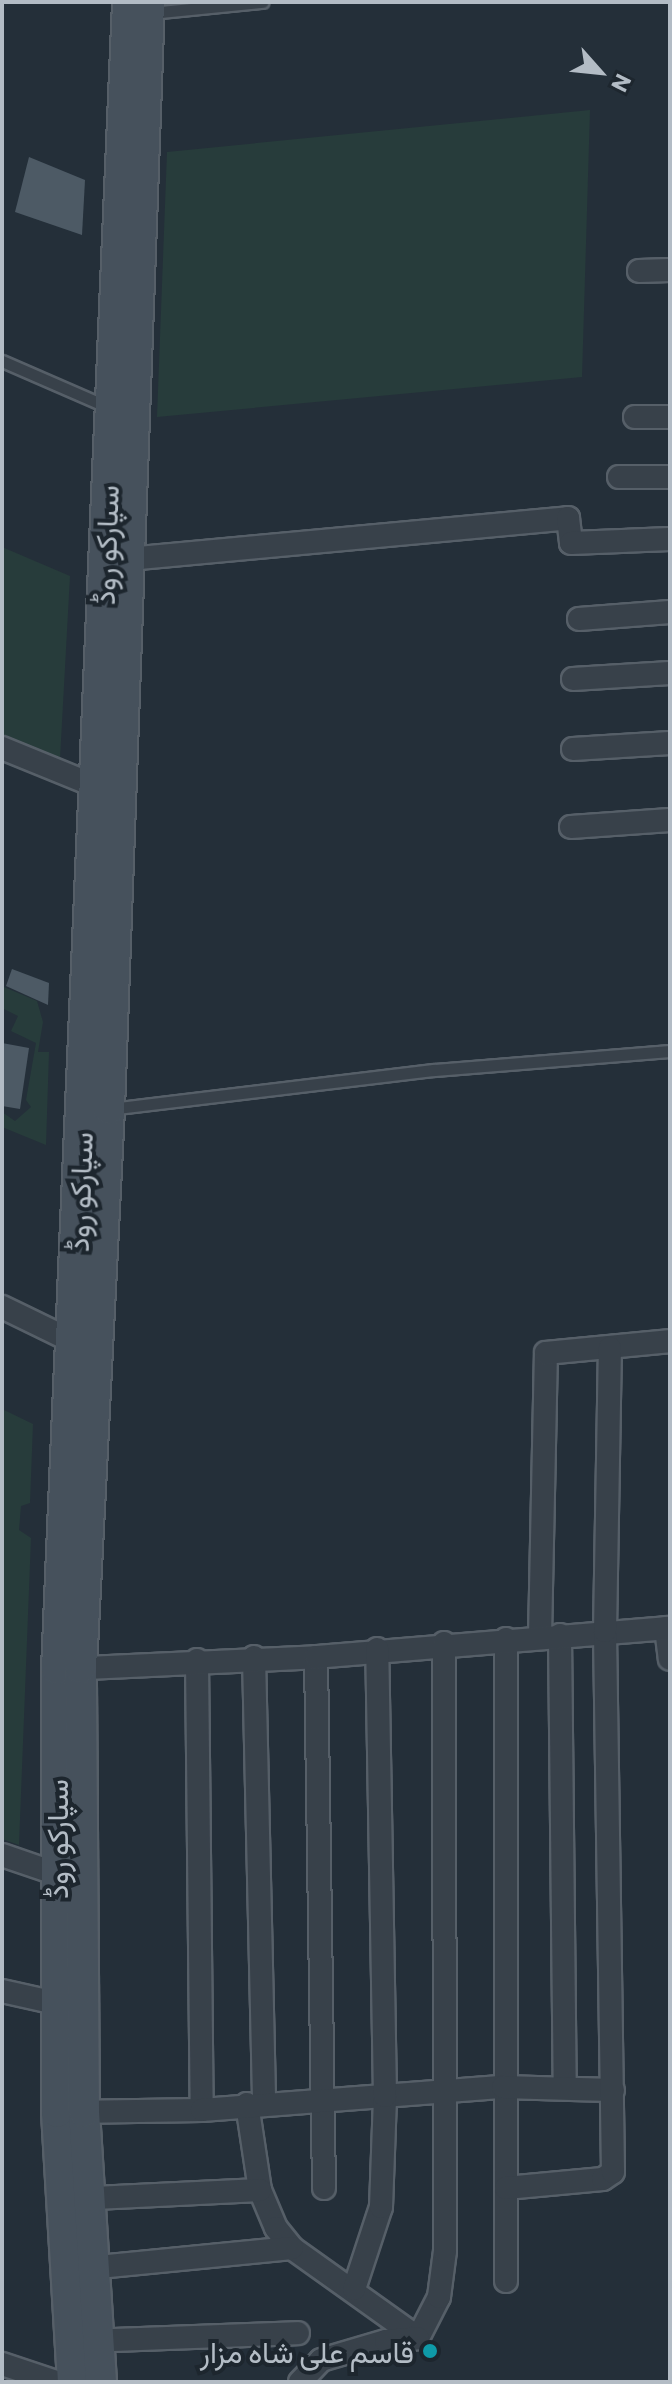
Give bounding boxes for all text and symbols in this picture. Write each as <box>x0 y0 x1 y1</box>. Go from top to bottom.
north arrow <box>560 32 640 112</box>
text: N <box>606 70 638 97</box>
street label: سپارکو روڈ <box>85 485 125 605</box>
street label: سپارکو روڈ <box>59 1132 99 1252</box>
street label: سپارکو روڈ <box>38 1779 74 1899</box>
place label: قاسم علی شاہ مزار <box>200 2333 414 2369</box>
marker: قاسم علی شاہ مزار <box>421 2342 439 2360</box>

